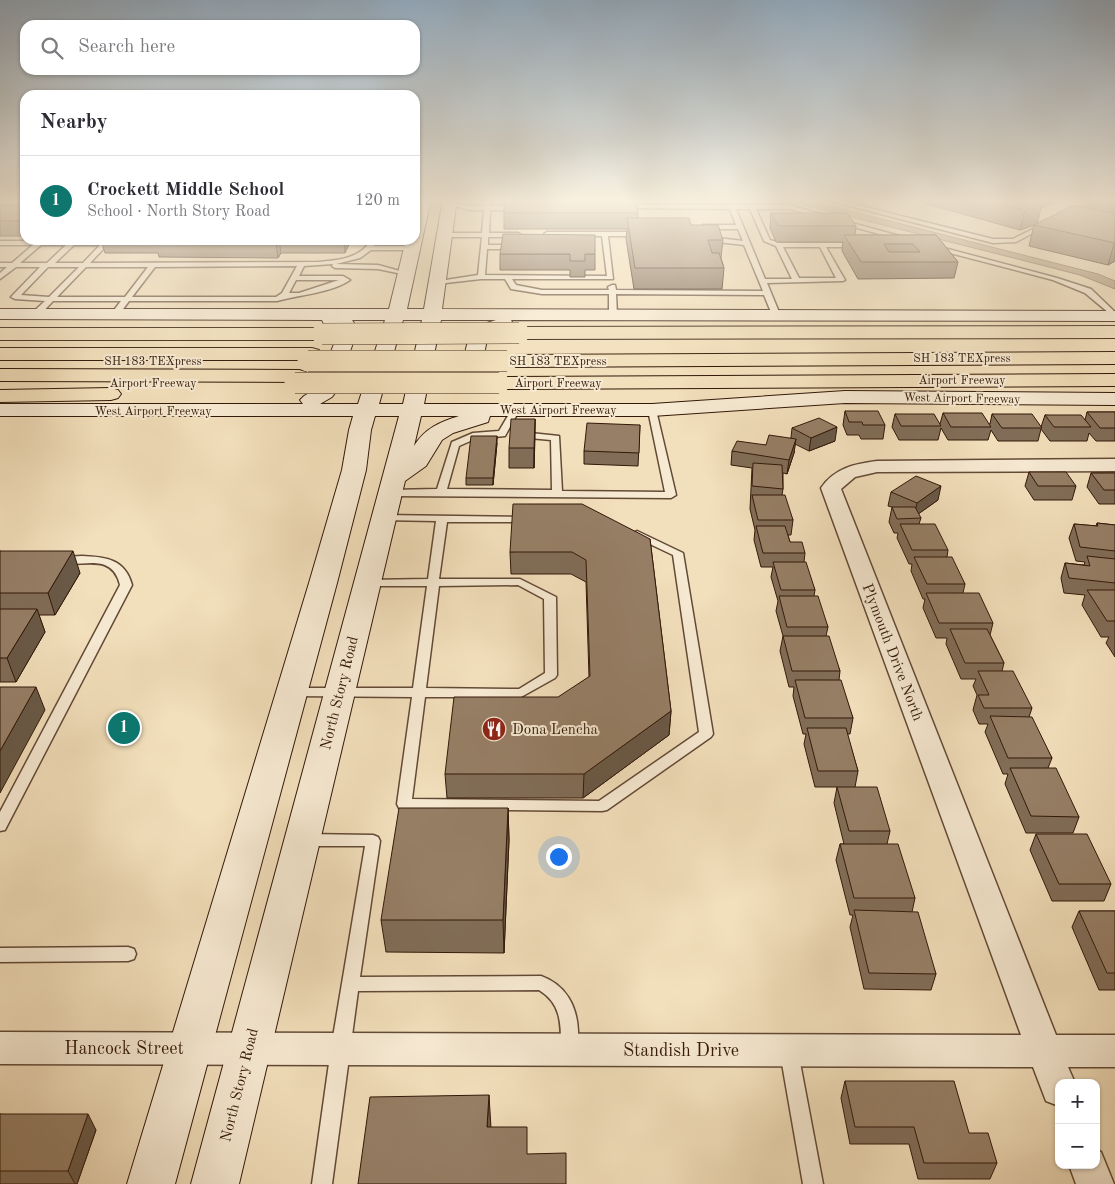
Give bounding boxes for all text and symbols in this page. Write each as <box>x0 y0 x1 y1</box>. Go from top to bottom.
search box <box>20 20 420 75</box>
icon: search <box>38 34 66 62</box>
text: Search here <box>78 38 175 57</box>
text: Nearby <box>40 112 108 133</box>
text: Crockett Middle School <box>87 181 284 200</box>
text: 1 <box>51 193 61 209</box>
text: 120 m <box>355 193 400 209</box>
text: School · North Story Road <box>87 204 270 220</box>
street label: SH 183 TEXpress <box>913 353 1011 365</box>
street label: SH 183 TEXpress <box>104 356 202 368</box>
street label: SH 183 TEXpress <box>509 356 607 368</box>
street label: Airport Freeway <box>918 375 1006 387</box>
street label: Airport Freeway <box>109 378 197 390</box>
street label: Airport Freeway <box>514 378 602 390</box>
street label: West Airport Freeway <box>903 392 1021 406</box>
street label: West Airport Freeway <box>499 405 617 417</box>
street label: West Airport Freeway <box>94 406 212 418</box>
street label: Plymouth Drive North <box>858 582 925 723</box>
street label: North Story Road <box>319 635 362 752</box>
pin: 1 <box>108 709 140 747</box>
restaurant icon: Dona Lencha <box>481 716 507 742</box>
place label: Dona Lencha <box>512 723 599 738</box>
your location <box>546 844 572 870</box>
street label: North Story Road <box>219 1027 262 1144</box>
street label: Hancock Street <box>64 1040 184 1058</box>
street label: Standish Drive <box>623 1042 739 1060</box>
map controls <box>1055 1079 1100 1169</box>
button: + <box>1055 1079 1100 1124</box>
button: − <box>1055 1124 1100 1169</box>

